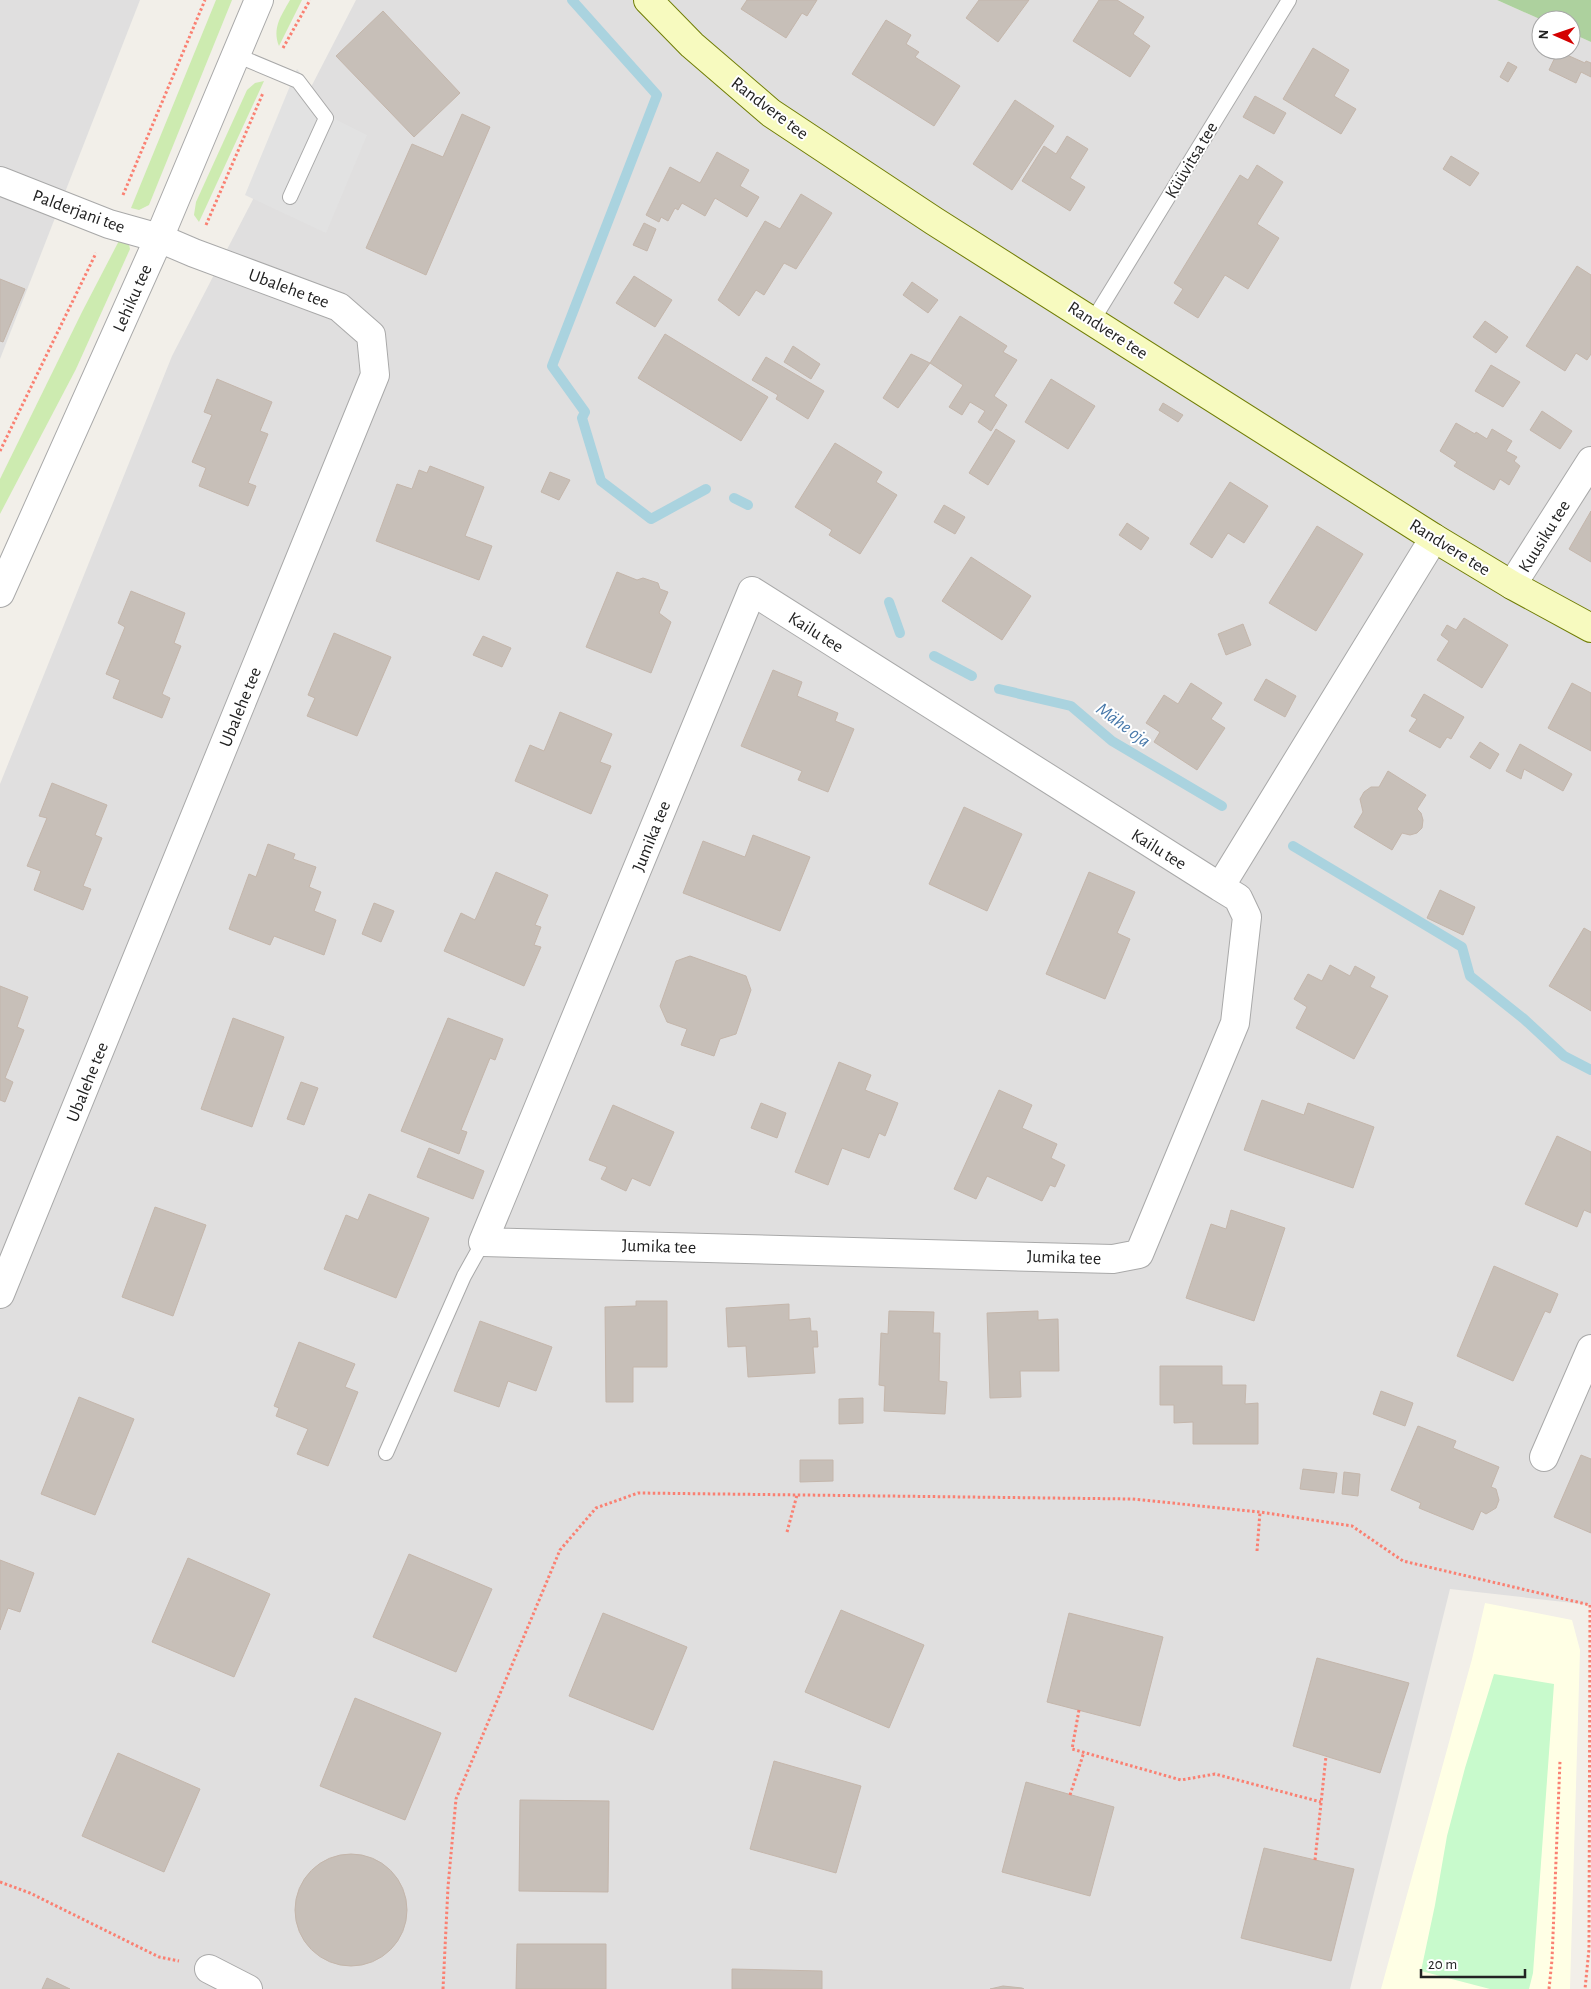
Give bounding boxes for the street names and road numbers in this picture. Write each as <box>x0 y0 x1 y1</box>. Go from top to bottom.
street label: Randvere tee <box>728 74 811 143</box>
street label: Küüvitsa tee <box>1162 119 1222 202</box>
street label: Palderjani tee <box>30 187 127 237</box>
street label: Lehiku tee <box>110 262 156 335</box>
street label: Ubalehe tee <box>246 266 331 312</box>
street label: Randvere tee <box>1064 298 1151 363</box>
street label: Kuusiku tee <box>1516 497 1574 576</box>
street label: Randvere tee <box>1406 516 1493 580</box>
street label: Kailu tee <box>785 609 846 657</box>
street label: Ubalehe tee <box>217 665 265 750</box>
street label: Jumika tee <box>630 799 674 874</box>
street label: Kailu tee <box>1128 826 1189 874</box>
street label: Ubalehe tee <box>64 1040 112 1125</box>
street label: Jumika tee <box>621 1237 696 1257</box>
street label: Jumika tee <box>1026 1248 1101 1268</box>

